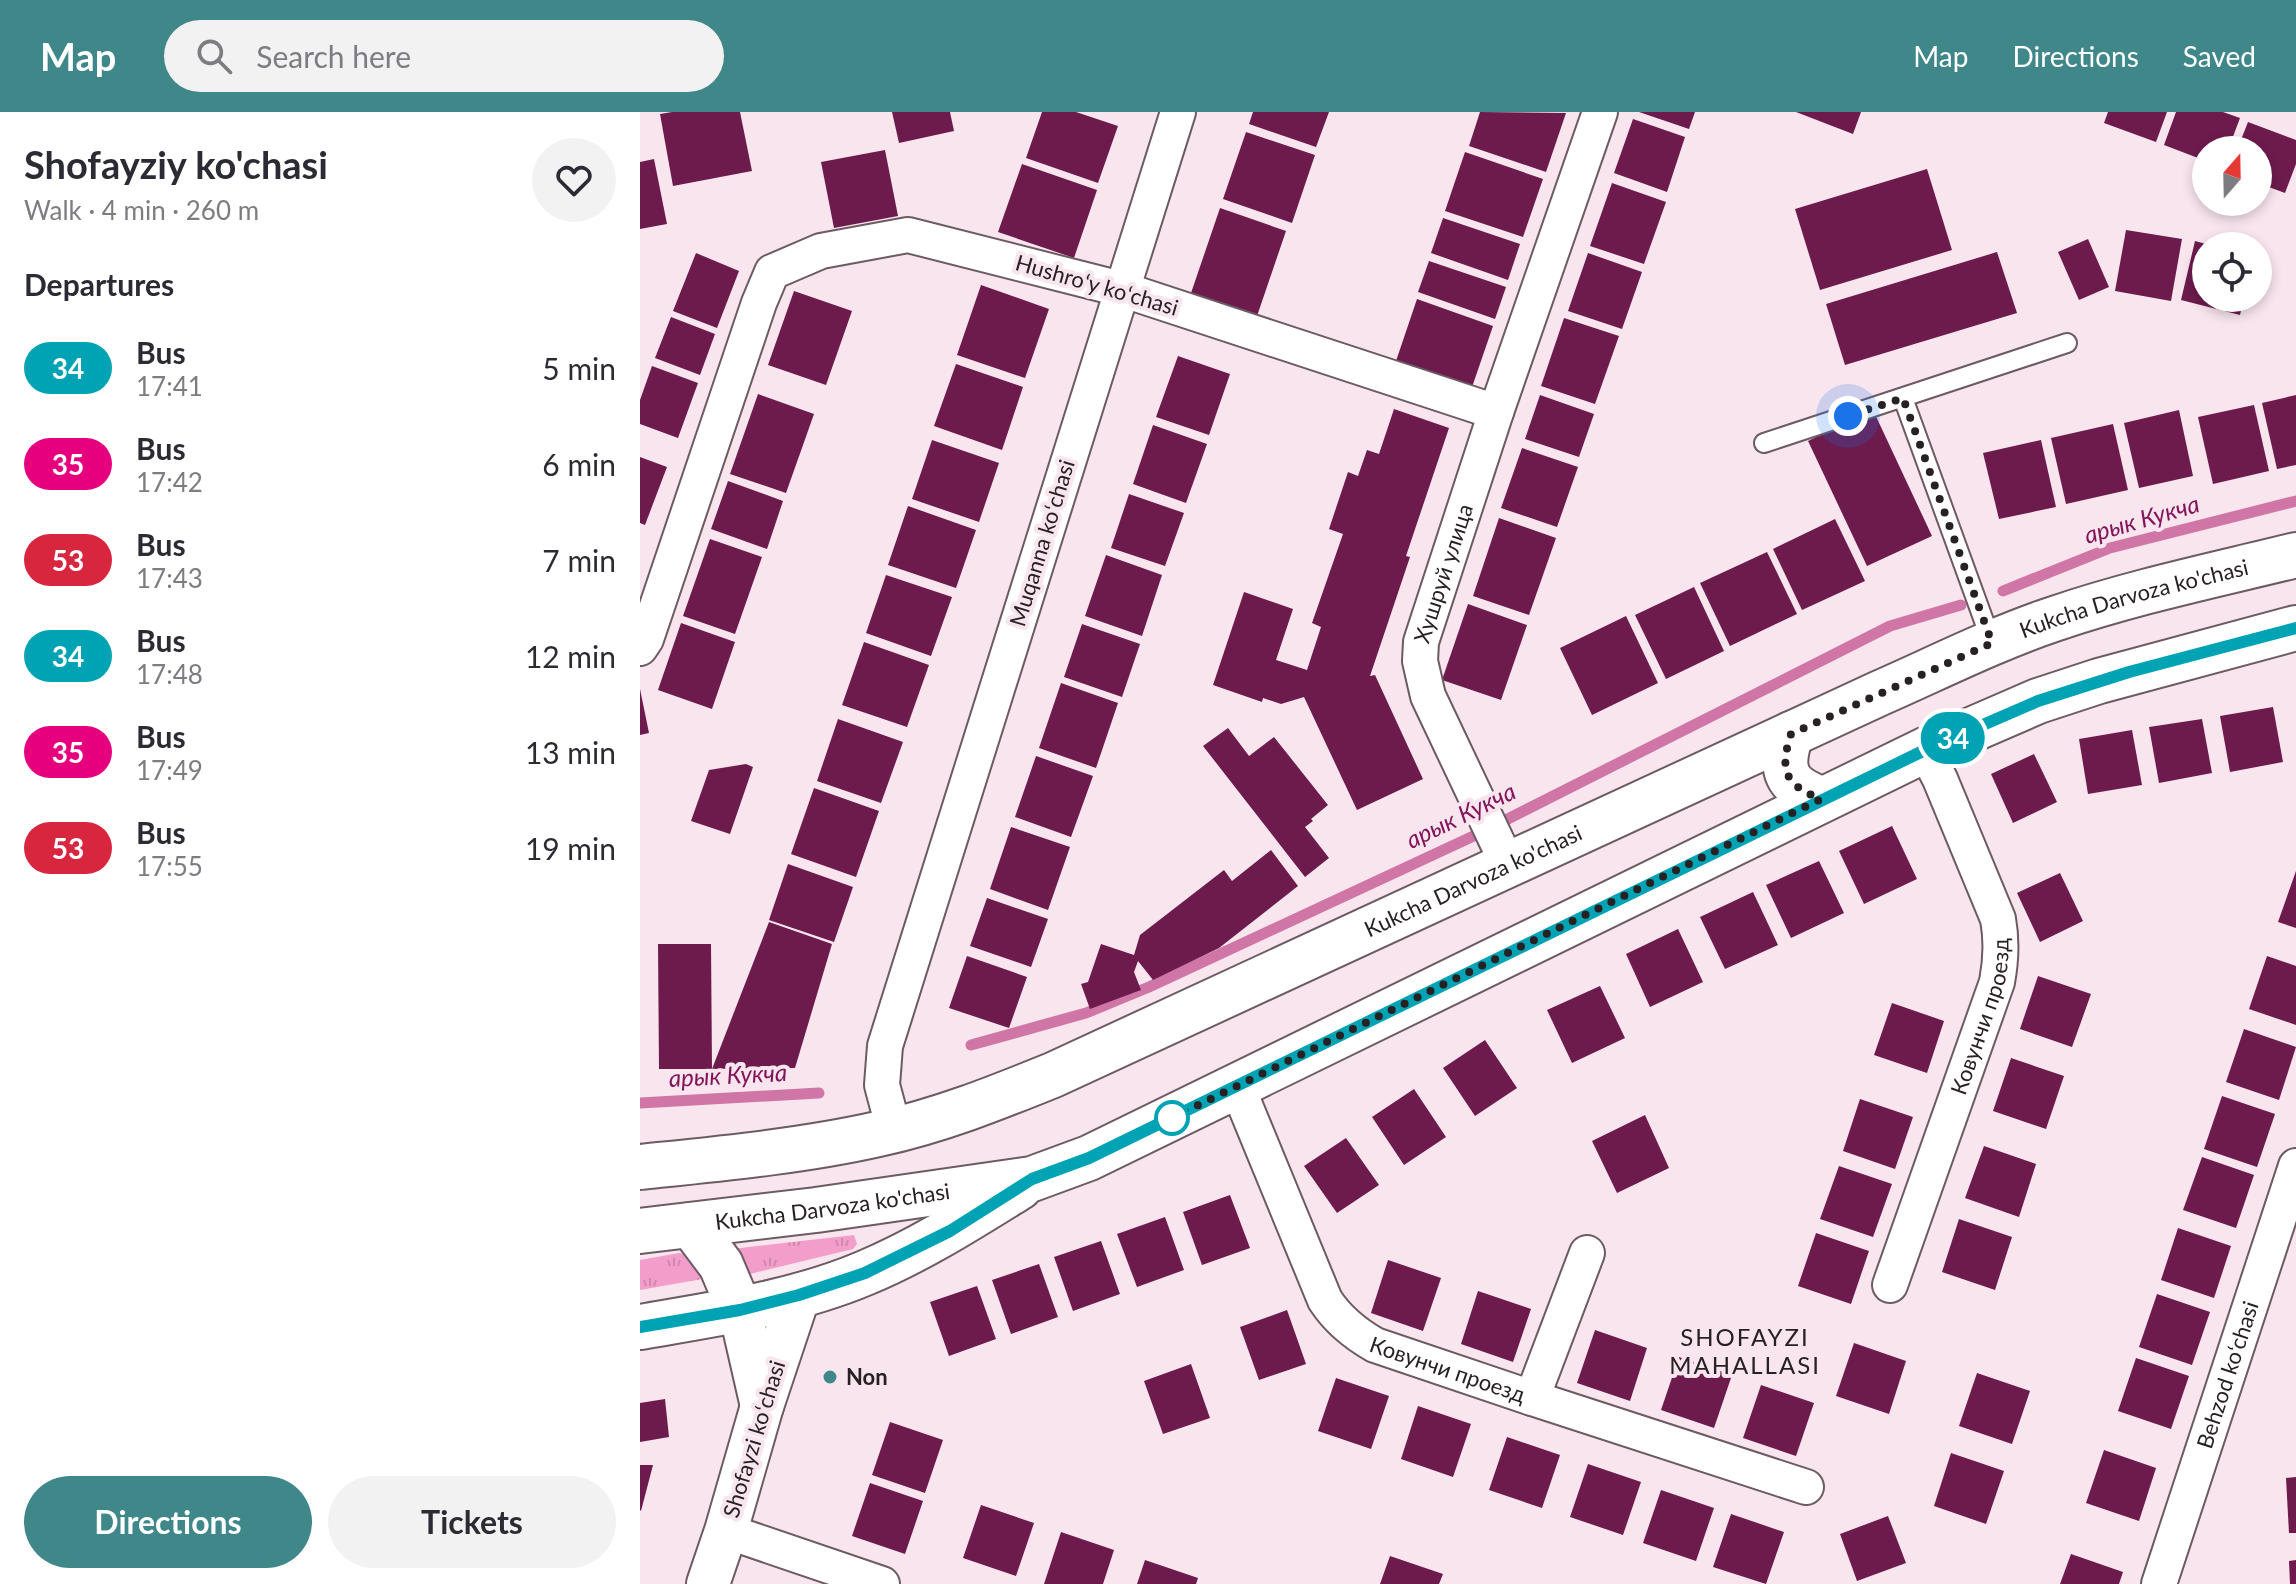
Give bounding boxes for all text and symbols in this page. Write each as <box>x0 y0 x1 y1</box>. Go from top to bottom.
search box <box>164 20 724 92</box>
text: Map <box>40 33 116 79</box>
icon: search <box>192 34 236 78</box>
text: Search here <box>256 38 411 74</box>
text: Map <box>1913 39 1968 73</box>
text: Directions <box>2012 39 2139 73</box>
text: Saved <box>2183 39 2256 73</box>
north arrow <box>2192 136 2272 216</box>
map controls <box>2192 136 2272 312</box>
button: heart <box>532 138 616 222</box>
text: Shofayziy ko'chasi <box>24 141 328 187</box>
text: Walk · 4 min · 260 m <box>24 194 259 226</box>
button: locate <box>2192 232 2272 312</box>
street label: Hushroʻy koʻchasi <box>1013 248 1182 321</box>
text: Departures <box>24 266 174 302</box>
text: Bus <box>136 334 186 370</box>
text: 5 min <box>542 350 616 386</box>
text: 34 <box>52 351 84 385</box>
text: 17:41 <box>136 370 203 402</box>
your location <box>1828 396 1868 436</box>
text: Bus <box>136 430 186 466</box>
text: 6 min <box>542 446 616 482</box>
text: 35 <box>52 447 84 481</box>
street label: Muqanna koʻchasi <box>1003 456 1080 630</box>
text: 17:42 <box>136 466 203 498</box>
water label: арык Кукча <box>2081 488 2202 549</box>
street label: Хушруй улица <box>1408 500 1478 646</box>
text: Bus <box>136 526 186 562</box>
text: 7 min <box>542 542 616 578</box>
text: 53 <box>52 543 84 577</box>
street label: Kukcha Darvoza ko'chasi <box>2015 553 2251 643</box>
text: 17:43 <box>136 562 203 594</box>
text: Bus <box>136 622 186 658</box>
text: 12 min <box>525 638 616 674</box>
text: 34 <box>52 639 84 673</box>
text: 17:48 <box>136 658 203 690</box>
line badge: 34 <box>1917 712 1989 764</box>
text: Bus <box>136 718 186 754</box>
text: 34 <box>1937 721 1969 755</box>
text: 13 min <box>525 734 616 770</box>
text: 35 <box>52 735 84 769</box>
text: 17:49 <box>136 754 203 786</box>
water label: арык Кукча <box>1401 776 1520 854</box>
text: Bus <box>136 814 186 850</box>
street label: Kukcha Darvoza ko'chasi <box>1360 819 1586 942</box>
text: 19 min <box>525 830 616 866</box>
text: 53 <box>52 831 84 865</box>
text: 17:55 <box>136 850 203 882</box>
street label: Ковунчи проезд <box>1944 938 2014 1098</box>
water label: арык Кукча <box>668 1057 788 1092</box>
unlabelled marker <box>1155 1101 1189 1135</box>
street label: Kukcha Darvoza ko'chasi <box>713 1177 952 1235</box>
street label: Behzod ko‘chasi <box>2190 1298 2264 1452</box>
district label: SHOFAYZI MAHALLASI <box>1669 1322 1821 1379</box>
street label: Ковунчи проезд <box>1366 1330 1530 1408</box>
street label: Shofayzi koʻchasi <box>717 1357 790 1521</box>
place label: Non <box>846 1363 888 1390</box>
marker: Non <box>821 1368 839 1386</box>
button: Directions <box>24 1476 312 1568</box>
button: Tickets <box>328 1476 616 1568</box>

